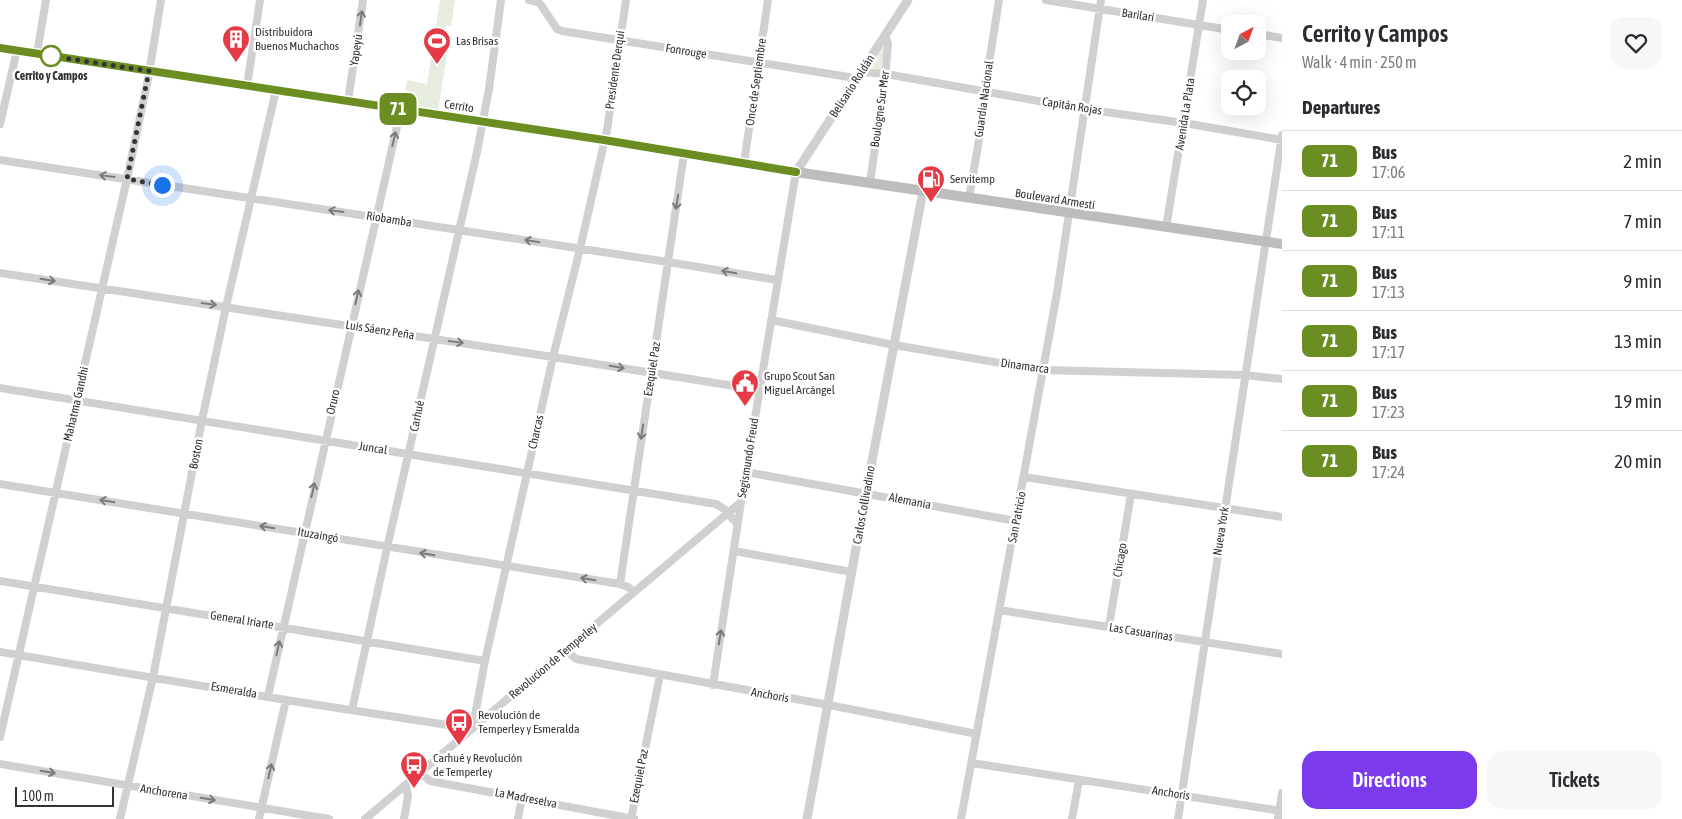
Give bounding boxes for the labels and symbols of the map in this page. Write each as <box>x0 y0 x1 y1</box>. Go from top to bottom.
street label: Barilari <box>1121 6 1155 24</box>
one-way arrow <box>356 10 366 26</box>
north arrow <box>1221 15 1266 60</box>
building icon: Distribuidora Buenos Muchachos <box>221 24 251 63</box>
place label: Distribuidora Buenos Muchachos <box>255 25 339 53</box>
sports icon: Las Brisas <box>422 26 452 65</box>
street label: Presidente Derqui <box>603 30 627 110</box>
street label: Yapeyú <box>347 33 365 67</box>
place label: Las Brisas <box>456 34 498 48</box>
street label: Once de Septiembre <box>743 37 769 127</box>
street label: Fonrouge <box>664 41 708 61</box>
marker: Cerrito y Campos <box>40 45 62 67</box>
street label: Belisario Roldán <box>826 52 878 120</box>
street label: Guardia Nacional <box>972 59 996 138</box>
place label: Cerrito y Campos <box>14 69 88 83</box>
street label: Boulogne Sur Mer <box>868 69 892 148</box>
street label: Avenida La Plata <box>1172 77 1198 151</box>
line badge: 71 <box>376 93 420 125</box>
street label: Capitán Rojas <box>1041 94 1103 118</box>
street label: Cerrito <box>443 97 475 115</box>
one-way arrow <box>390 131 399 147</box>
fuel station icon: Servitemp <box>916 164 946 203</box>
one-way arrow <box>99 171 115 181</box>
place label: Servitemp <box>950 172 995 186</box>
your location <box>150 173 175 198</box>
street label: Boulevard Armesti <box>1014 186 1096 212</box>
one-way arrow <box>672 194 682 210</box>
one-way arrow <box>329 206 345 216</box>
street label: Riobamba <box>365 209 413 229</box>
one-way arrow <box>524 236 540 246</box>
one-way arrow <box>722 266 738 276</box>
one-way arrow <box>40 275 56 285</box>
one-way arrow <box>353 290 362 306</box>
one-way arrow <box>201 299 217 309</box>
street label: Luis Sáenz Peña <box>345 318 415 342</box>
one-way arrow <box>448 337 464 347</box>
street label: Ezequiel Paz <box>641 340 663 397</box>
street label: Dinamarca <box>1000 356 1050 376</box>
one-way arrow <box>608 362 624 372</box>
street label: Mahatma Gandhi <box>61 365 91 443</box>
public building icon: Grupo Scout San Miguel Arcángel <box>730 368 760 407</box>
place label: Grupo Scout San Miguel Arcángel <box>764 369 836 397</box>
street label: Oruro <box>323 388 343 416</box>
street label: Carhué <box>407 399 427 433</box>
street label: Charcas <box>525 414 547 450</box>
street label: Segismundo Freud <box>735 417 761 499</box>
one-way arrow <box>637 423 647 439</box>
street label: Boston <box>186 438 206 470</box>
street label: Juncal <box>358 439 389 457</box>
street label: Carlos Collivadino <box>850 464 878 545</box>
one-way arrow <box>309 482 318 498</box>
street label: Alemania <box>888 490 932 512</box>
street label: San Patricio <box>1005 490 1029 544</box>
one-way arrow <box>99 496 115 506</box>
street label: Nueva York <box>1210 505 1232 556</box>
one-way arrow <box>259 521 275 531</box>
street label: Ituzaingó <box>296 525 340 546</box>
street label: Chicago <box>1110 541 1130 578</box>
one-way arrow <box>420 549 436 559</box>
one-way arrow <box>580 574 596 584</box>
street label: General Iriarte <box>209 608 275 632</box>
street label: Revolucion de Temperley <box>506 620 600 702</box>
street label: Las Casuarinas <box>1108 620 1174 644</box>
one-way arrow <box>716 629 726 645</box>
one-way arrow <box>274 641 283 657</box>
street label: Esmeralda <box>210 679 258 701</box>
street label: Anchoris <box>750 685 790 705</box>
bus stop icon: Revolución de Temperley y Esmeralda <box>444 707 474 746</box>
place label: Revolución de Temperley y Esmeralda <box>478 708 580 736</box>
street label: Ezequiel Paz <box>627 747 651 804</box>
bus stop icon: Carhué y Revolución de Temperley <box>399 750 429 789</box>
place label: Carhué y Revolución de Temperley <box>433 751 522 779</box>
one-way arrow <box>266 764 275 780</box>
one-way arrow <box>40 768 56 778</box>
street label: Anchorena <box>139 781 189 803</box>
street label: Anchoris <box>1151 783 1191 803</box>
scale bar <box>15 784 114 807</box>
street label: La Madreselva <box>494 785 558 811</box>
one-way arrow <box>200 794 216 804</box>

